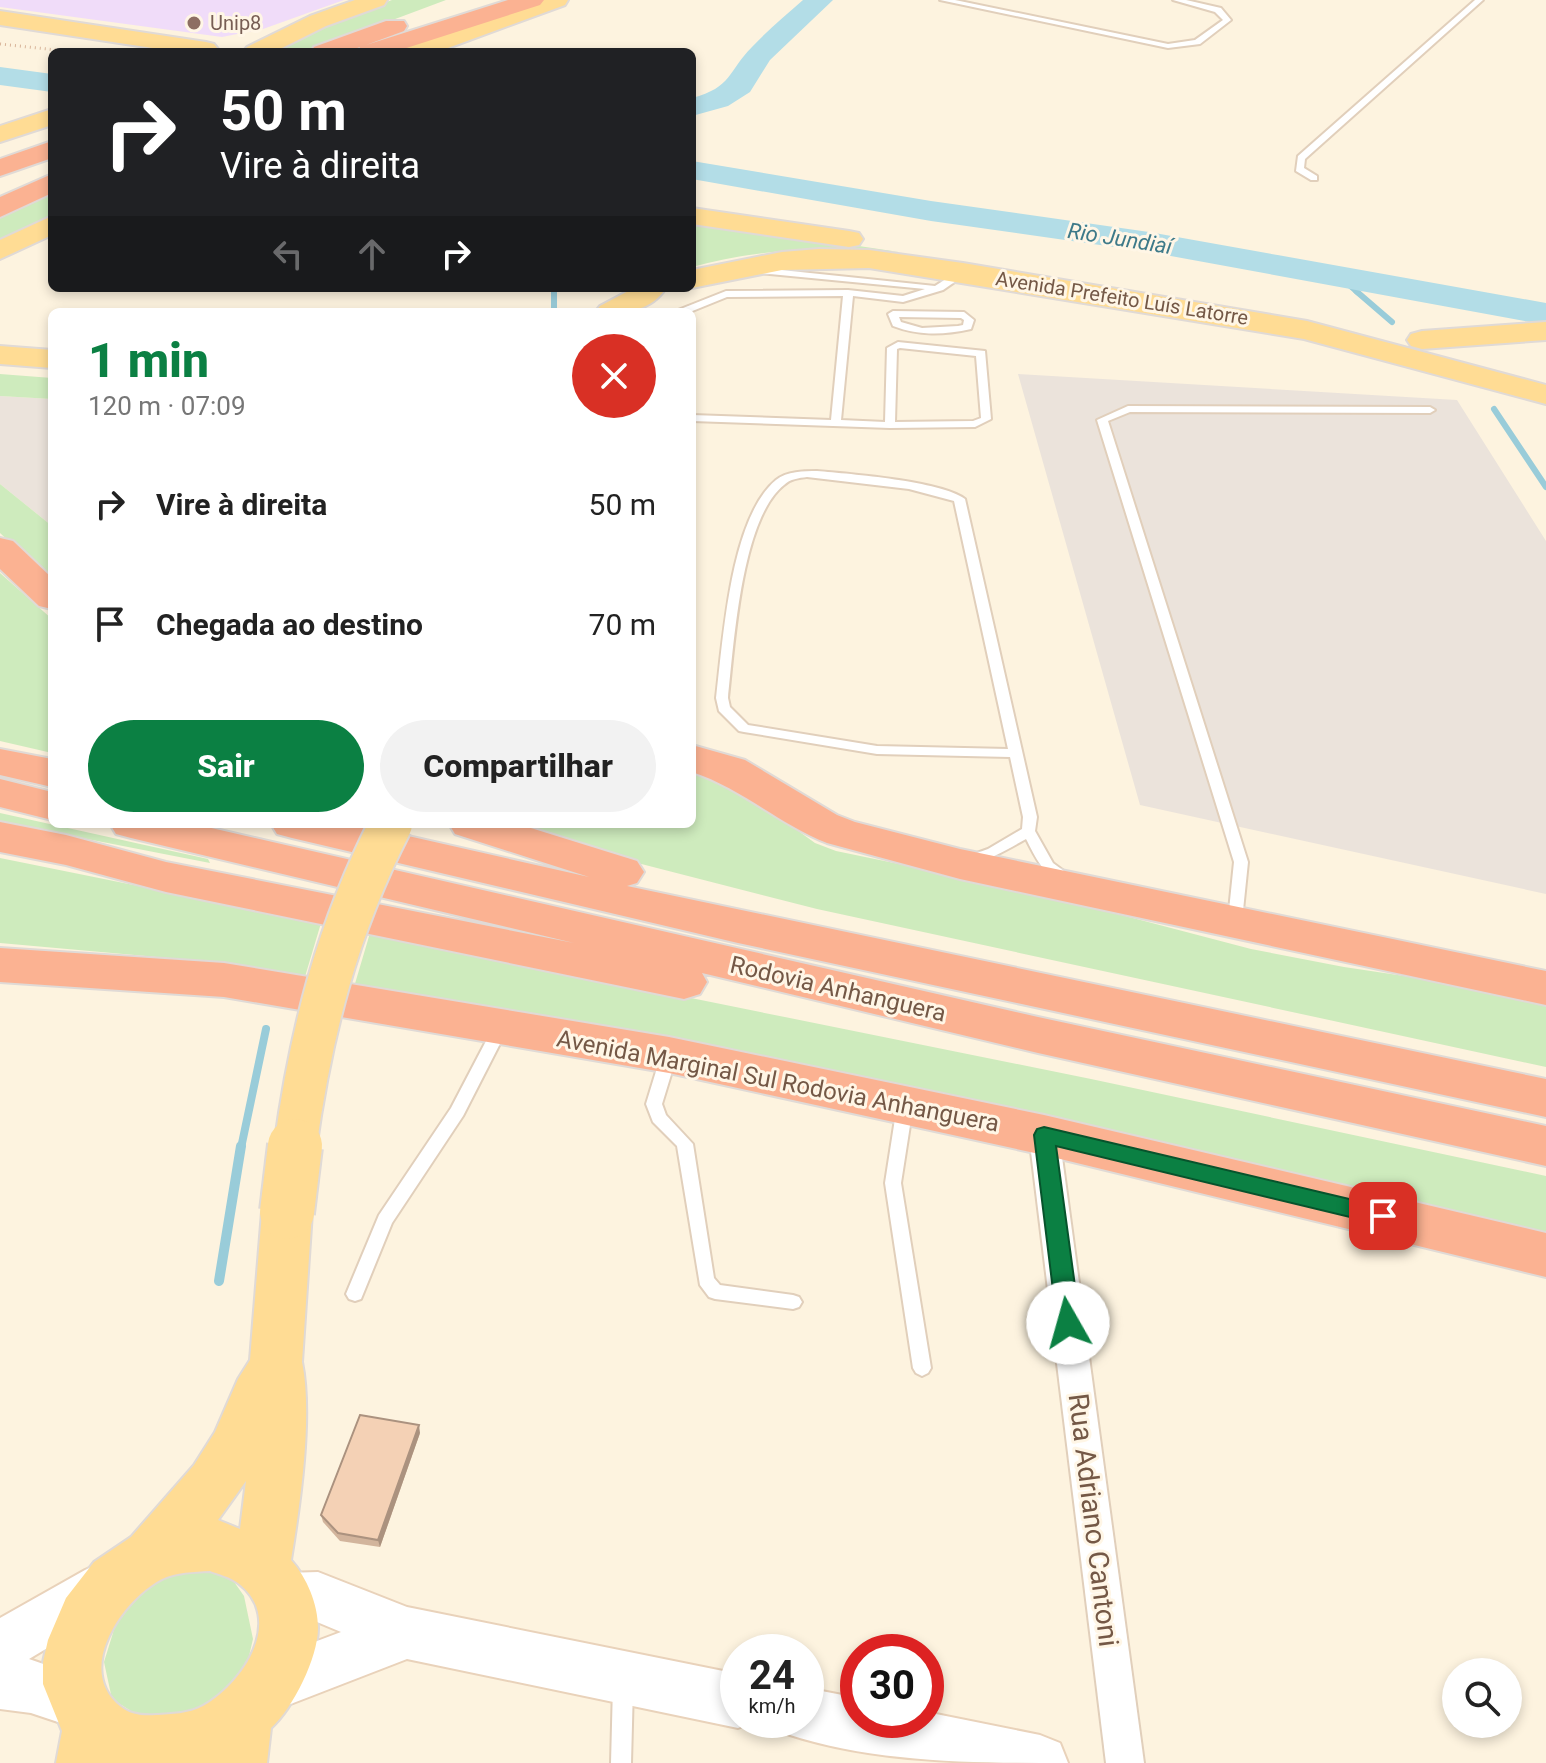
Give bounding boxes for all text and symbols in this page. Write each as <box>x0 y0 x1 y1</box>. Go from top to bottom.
place label: Unip8 <box>210 11 261 35</box>
marker: Unip8 <box>185 14 203 32</box>
text: 50 m <box>220 78 347 144</box>
icon: right <box>88 80 192 184</box>
text: Vire à direita <box>220 145 420 187</box>
water label: Rio Jundiaí <box>1066 218 1177 260</box>
icon: left <box>266 232 310 276</box>
icon: ahead <box>350 232 394 276</box>
icon: right <box>434 232 478 276</box>
street label: Avenida Prefeito Luís Latorre <box>994 266 1250 330</box>
text: 1 min <box>88 332 209 389</box>
button: close <box>572 334 656 418</box>
text: 120 m · 07:09 <box>88 391 246 421</box>
icon: right <box>88 482 132 526</box>
text: Vire à direita <box>156 487 327 522</box>
text: 50 m <box>589 487 656 522</box>
icon: arrive <box>88 602 132 646</box>
text: Chegada ao destino <box>156 607 423 642</box>
text: 70 m <box>589 607 656 642</box>
button: Sair <box>88 720 364 812</box>
button: Compartilhar <box>380 720 656 812</box>
street label: Rodovia Anhanguera <box>727 951 949 1027</box>
street label: Avenida Marginal Sul Rodovia Anhanguera <box>554 1024 1002 1138</box>
pin <box>1349 1182 1417 1250</box>
icon: arrive <box>1361 1194 1405 1238</box>
position arrow <box>1026 1281 1110 1365</box>
street label: Rua Adriano Cantoni <box>1062 1392 1125 1649</box>
speed limit sign: 30 <box>840 1634 944 1738</box>
text: 24 <box>749 1652 795 1699</box>
map controls <box>1442 1658 1522 1738</box>
button: search <box>1442 1658 1522 1738</box>
text: km/h <box>749 1694 795 1718</box>

